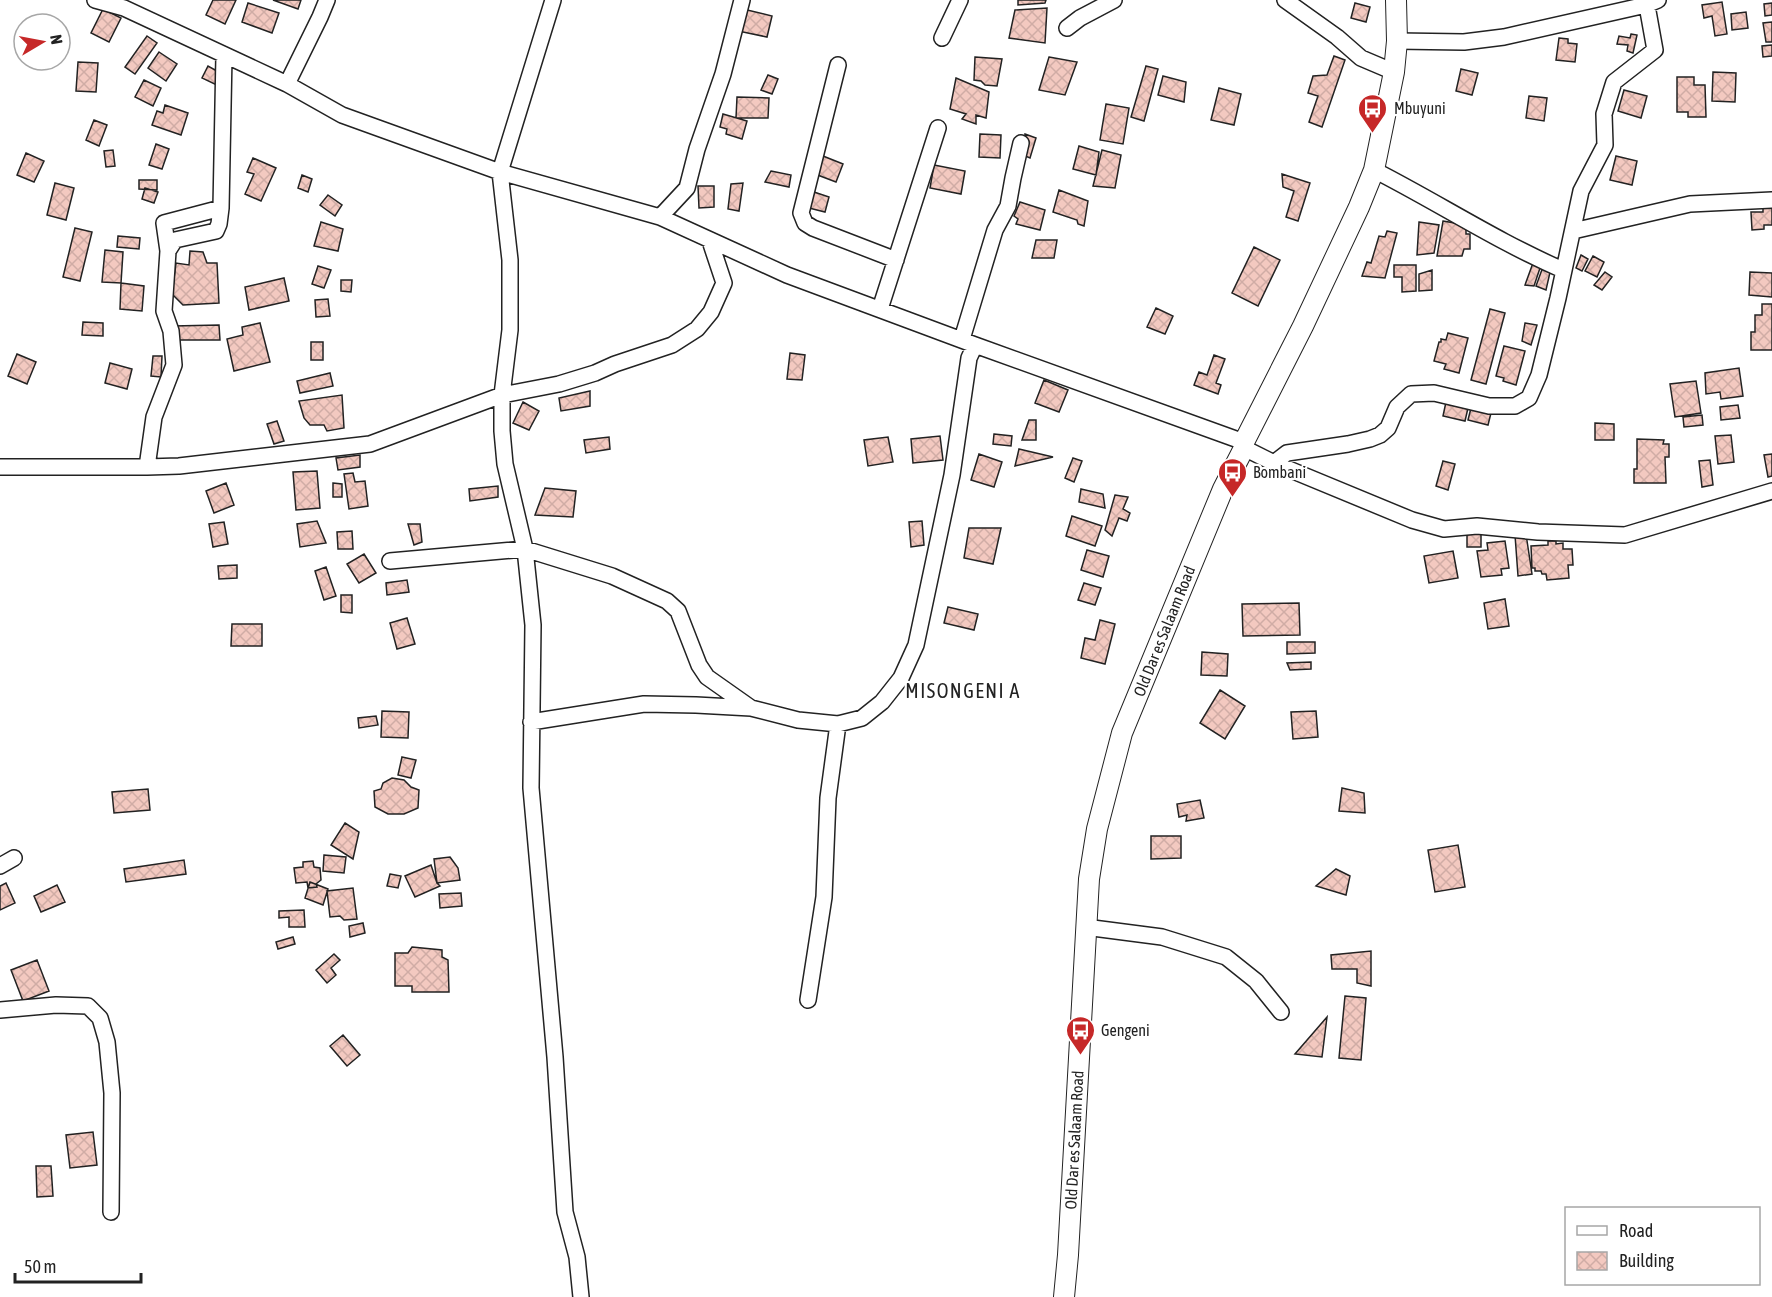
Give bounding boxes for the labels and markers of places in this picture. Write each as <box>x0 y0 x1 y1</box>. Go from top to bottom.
bus stop icon: Mbuyuni <box>1357 92 1389 134</box>
place label: Mbuyuni <box>1394 99 1446 118</box>
bus stop icon: Bombani <box>1216 456 1248 498</box>
place label: Bombani <box>1253 463 1306 481</box>
bus stop icon: Gengeni <box>1064 1014 1096 1056</box>
place label: Gengeni <box>1101 1021 1150 1040</box>

